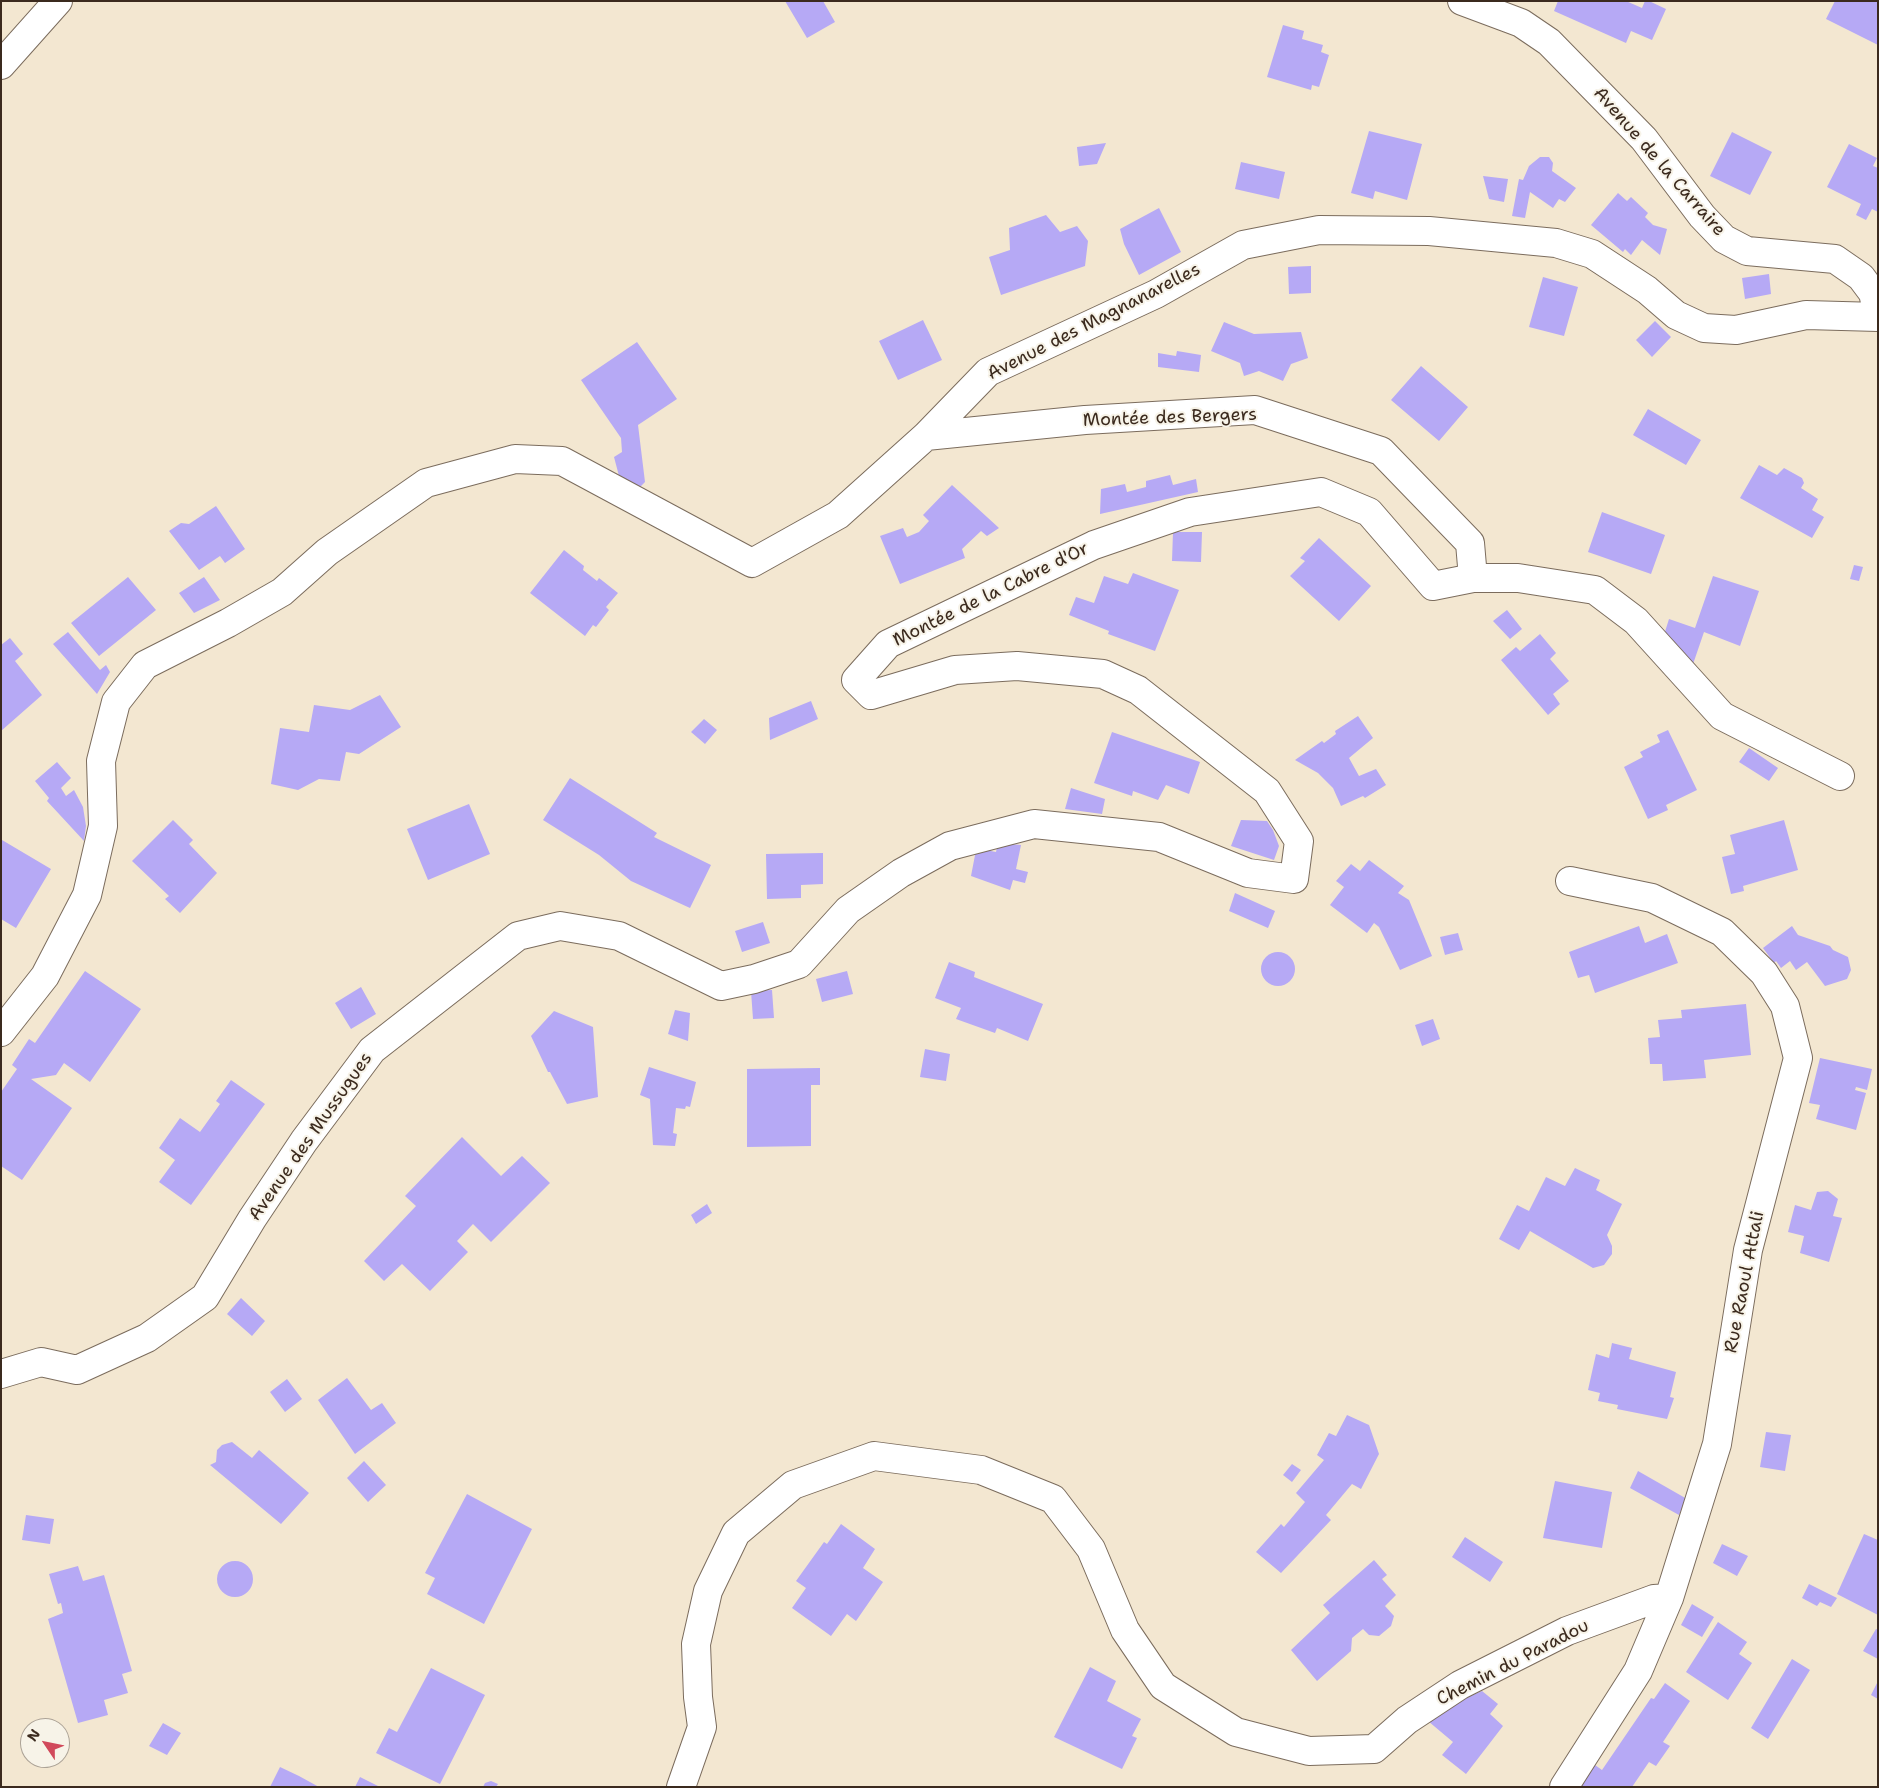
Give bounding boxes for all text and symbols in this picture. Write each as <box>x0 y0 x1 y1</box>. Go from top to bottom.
street label: Avenue de la Carraire <box>1588 83 1730 241</box>
street label: Avenue des Magnanarelles <box>984 259 1204 385</box>
street label: Montée des Bergers <box>1083 404 1257 432</box>
street label: Montée de la Cabre d'Or <box>890 538 1092 652</box>
street label: Avenue des Mussugues <box>245 1049 377 1225</box>
street label: Rue Raoul Attali <box>1721 1209 1769 1355</box>
street label: Chemin du Paradou <box>1433 1615 1593 1711</box>
north arrow <box>20 1718 70 1768</box>
text: N <box>23 1726 44 1745</box>

